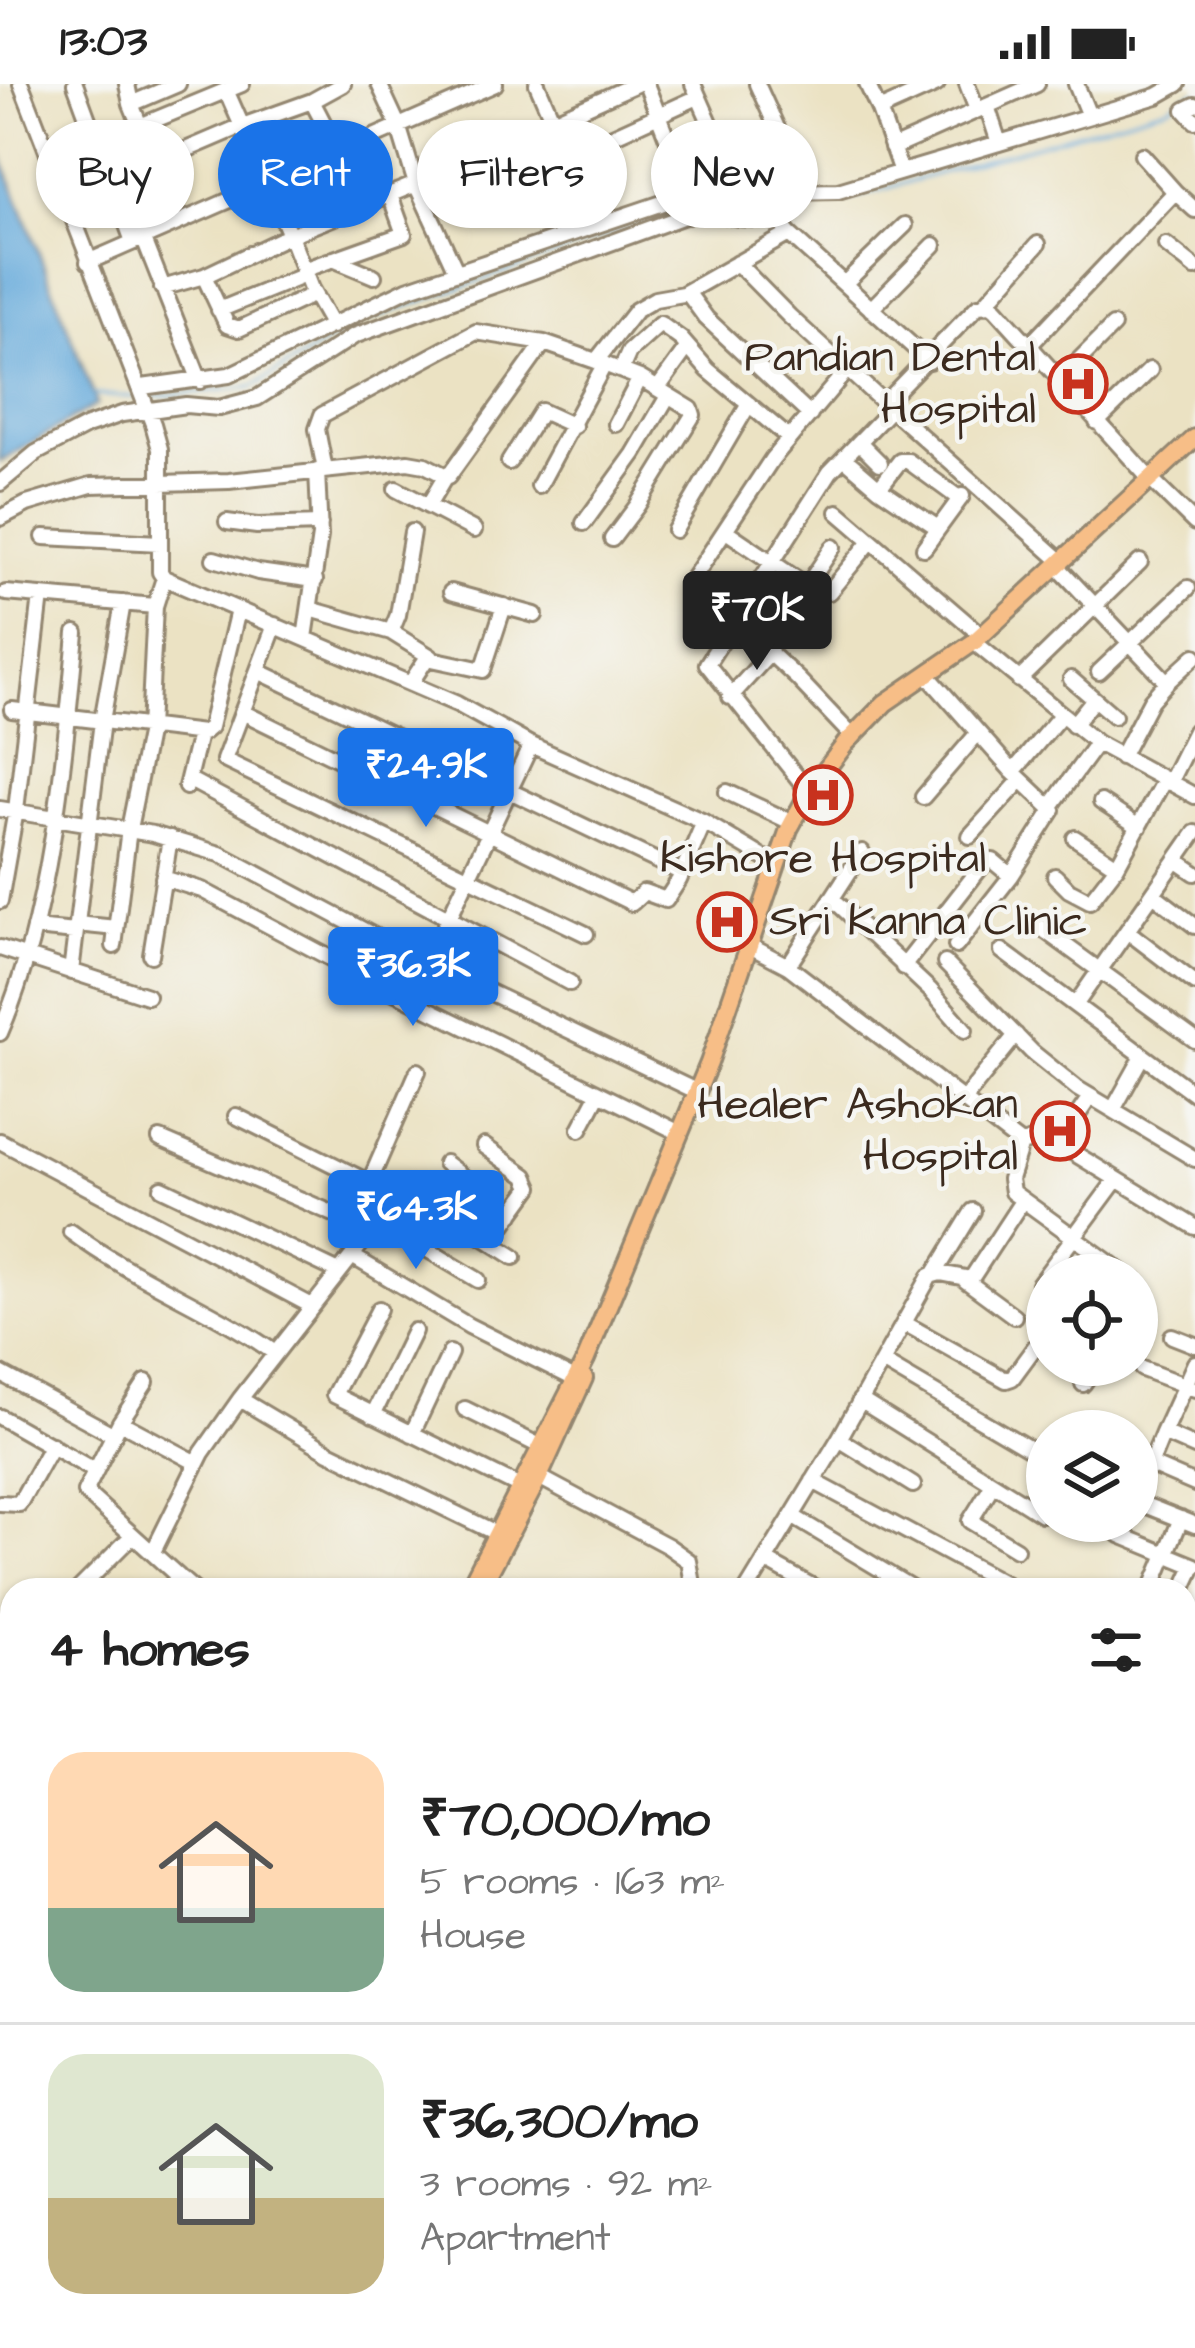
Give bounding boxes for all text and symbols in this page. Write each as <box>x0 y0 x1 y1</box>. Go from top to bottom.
text: 13:03 <box>60 11 147 73</box>
chip: Buy <box>36 120 194 228</box>
chip: Rent <box>218 120 393 228</box>
chip: Filters <box>417 120 627 228</box>
chip: New <box>651 120 818 228</box>
place label: Pandian Dental Hospital <box>744 327 1036 441</box>
hospital icon: Pandian Dental Hospital <box>1047 353 1109 415</box>
pin: ₹70K <box>686 571 828 673</box>
text: ₹70K <box>710 583 804 637</box>
pin: ₹24.9K <box>328 728 524 830</box>
text: ₹24.9K <box>365 740 487 794</box>
hospital icon: Kishore Hospital <box>792 764 854 826</box>
place label: Kishore Hospital <box>660 828 986 890</box>
hospital icon: Sri Kanna Clinic <box>696 891 758 953</box>
place label: Sri Kanna Clinic <box>769 891 1087 953</box>
pin: ₹36.3K <box>315 927 511 1029</box>
text: ₹36.3K <box>355 939 471 993</box>
place label: Healer Ashokan Hospital <box>697 1074 1018 1188</box>
hospital icon: Healer Ashokan Hospital <box>1029 1100 1091 1162</box>
pin: ₹64.3K <box>318 1170 514 1272</box>
text: ₹64.3K <box>355 1182 477 1236</box>
map controls <box>1026 1254 1158 1542</box>
button: locate <box>1026 1254 1158 1386</box>
button: layers <box>1026 1410 1158 1542</box>
text: 4 homes <box>48 1615 250 1686</box>
icon: filters <box>1083 1617 1149 1683</box>
text: ₹70,000/mo <box>420 1785 710 1856</box>
icon: home <box>144 1800 288 1944</box>
text: 5 rooms · 163 m² <box>420 1856 725 1910</box>
text: House <box>420 1910 526 1964</box>
text: ₹36,300/mo <box>420 2087 698 2158</box>
icon: home <box>144 2102 288 2246</box>
text: 3 rooms · 92 m² <box>420 2158 713 2212</box>
text: Apartment <box>420 2212 611 2266</box>

